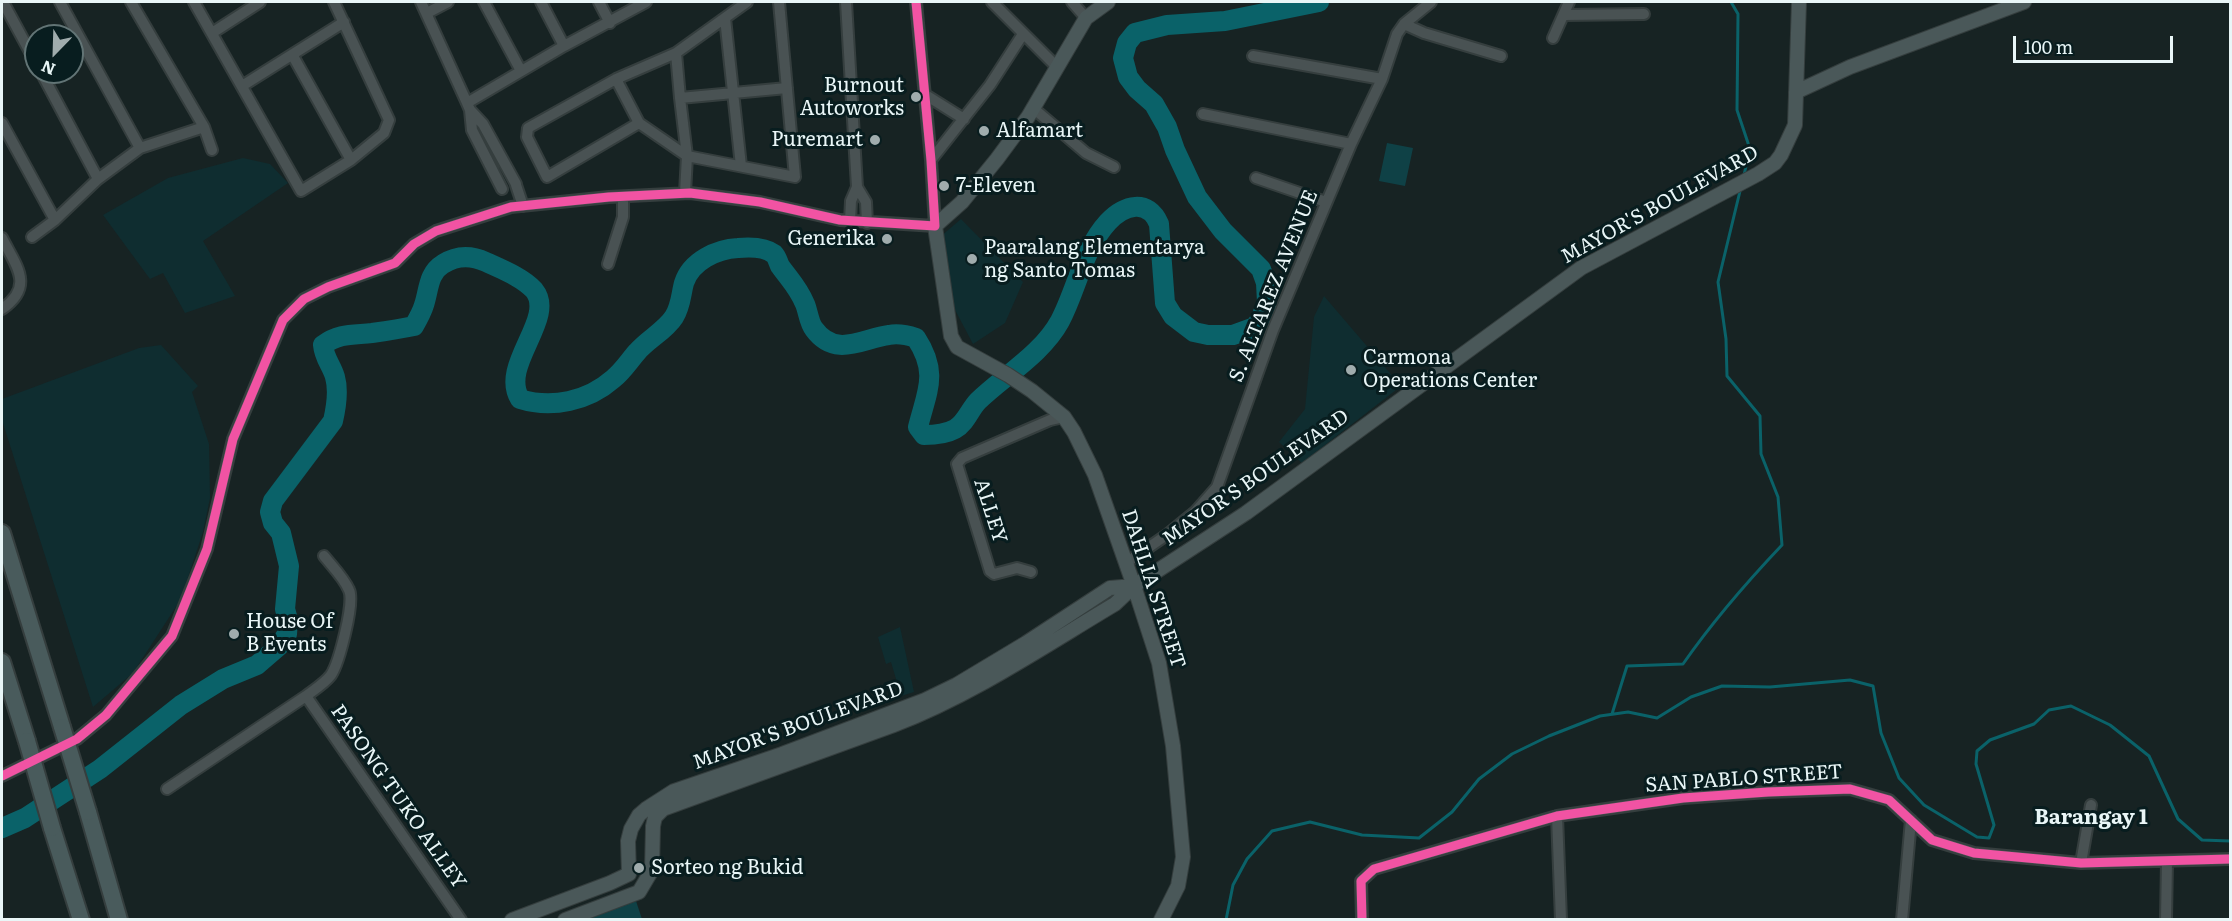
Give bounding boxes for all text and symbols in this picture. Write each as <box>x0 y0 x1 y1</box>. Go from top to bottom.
north arrow <box>24 24 84 84</box>
scale bar <box>2016 24 2176 62</box>
text: 100 m <box>2024 33 2073 60</box>
text: N <box>37 55 59 82</box>
place label: Burnout Autoworks <box>800 74 904 121</box>
marker: Burnout Autoworks <box>909 90 923 104</box>
place label: Alfamart <box>996 119 1083 143</box>
marker: Alfamart <box>977 124 991 138</box>
place label: Puremart <box>771 128 863 152</box>
marker: Puremart <box>868 133 882 147</box>
street label: MAYOR'S BOULEVARD <box>1557 141 1763 269</box>
place label: 7-Eleven <box>956 174 1036 198</box>
marker: 7-Eleven <box>937 179 951 193</box>
street label: S. ALTAREZ AVENUE <box>1224 186 1324 386</box>
place label: Generika <box>787 227 875 251</box>
marker: Generika <box>880 232 894 246</box>
place label: Paaralang Elementarya ng Santo Tomas <box>984 236 1205 283</box>
marker: Paaralang Elementarya ng Santo Tomas <box>965 252 979 266</box>
place label: Carmona Operations Center <box>1363 346 1537 393</box>
marker: Carmona Operations Center <box>1344 363 1358 377</box>
street label: MAYOR'S BOULEVARD <box>1158 404 1354 552</box>
street label: ALLEY <box>968 476 1012 546</box>
street label: DAHLIA STREET <box>1116 506 1190 672</box>
place label: House Of B Events <box>246 610 333 657</box>
marker: House Of B Events <box>227 627 241 641</box>
street label: MAYOR'S BOULEVARD <box>690 677 906 775</box>
street label: PASONG TUKO ALLEY <box>325 700 471 894</box>
street label: SAN PABLO STREET <box>1645 760 1843 798</box>
district label: Barangay 1 <box>2034 805 2148 831</box>
place label: Sorteo ng Bukid <box>651 856 803 880</box>
marker: Sorteo ng Bukid <box>632 861 646 875</box>

